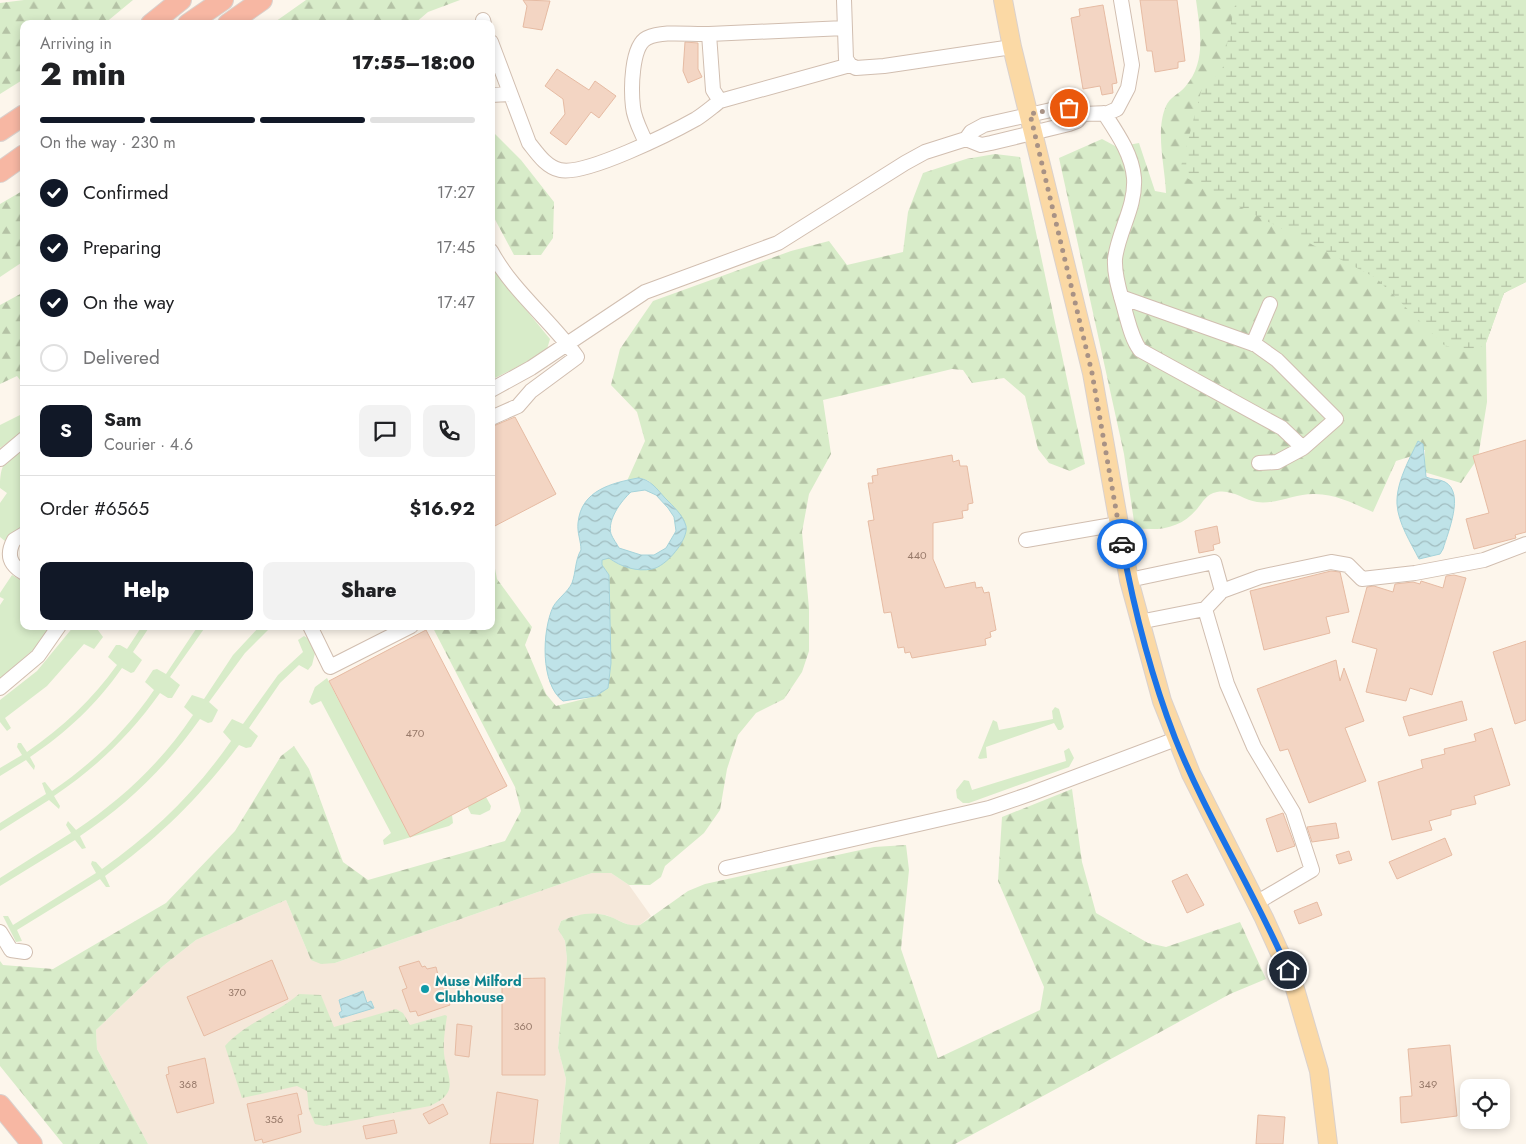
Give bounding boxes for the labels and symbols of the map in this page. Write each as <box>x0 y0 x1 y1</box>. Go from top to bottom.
pin <box>1048 87 1090 129</box>
courier <box>1097 519 1147 569</box>
house number: 440 <box>907 547 927 563</box>
house number: 470 <box>406 725 425 741</box>
pin <box>1267 949 1309 991</box>
place label: Muse Milford Clubhouse <box>435 971 522 1007</box>
marker: Muse Milford Clubhouse <box>419 983 431 995</box>
house number: 370 <box>228 984 247 1000</box>
house number: 360 <box>514 1018 533 1034</box>
house number: 368 <box>179 1076 197 1092</box>
house number: 349 <box>1419 1076 1437 1092</box>
house number: 356 <box>265 1111 283 1127</box>

